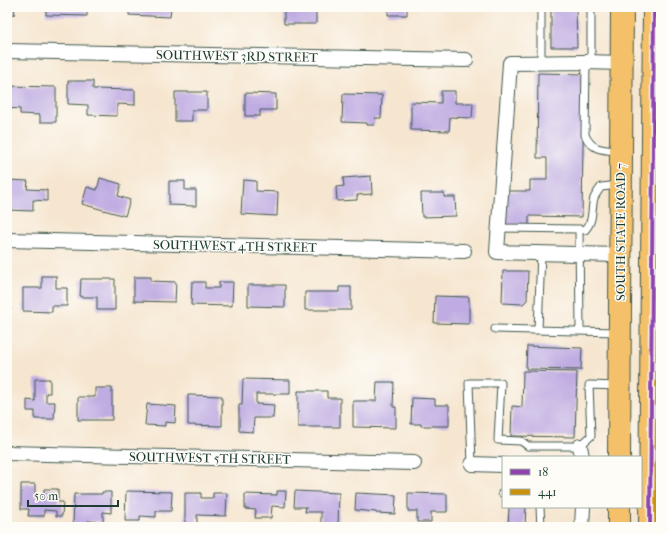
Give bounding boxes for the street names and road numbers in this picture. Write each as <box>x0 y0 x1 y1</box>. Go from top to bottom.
street label: SOUTHWEST 3RD STREET <box>156 47 318 65</box>
street label: SOUTH STATE ROAD 7 <box>613 163 628 301</box>
street label: SOUTHWEST 4TH STREET <box>153 237 317 255</box>
street label: SOUTHWEST 5TH STREET <box>129 449 291 467</box>

